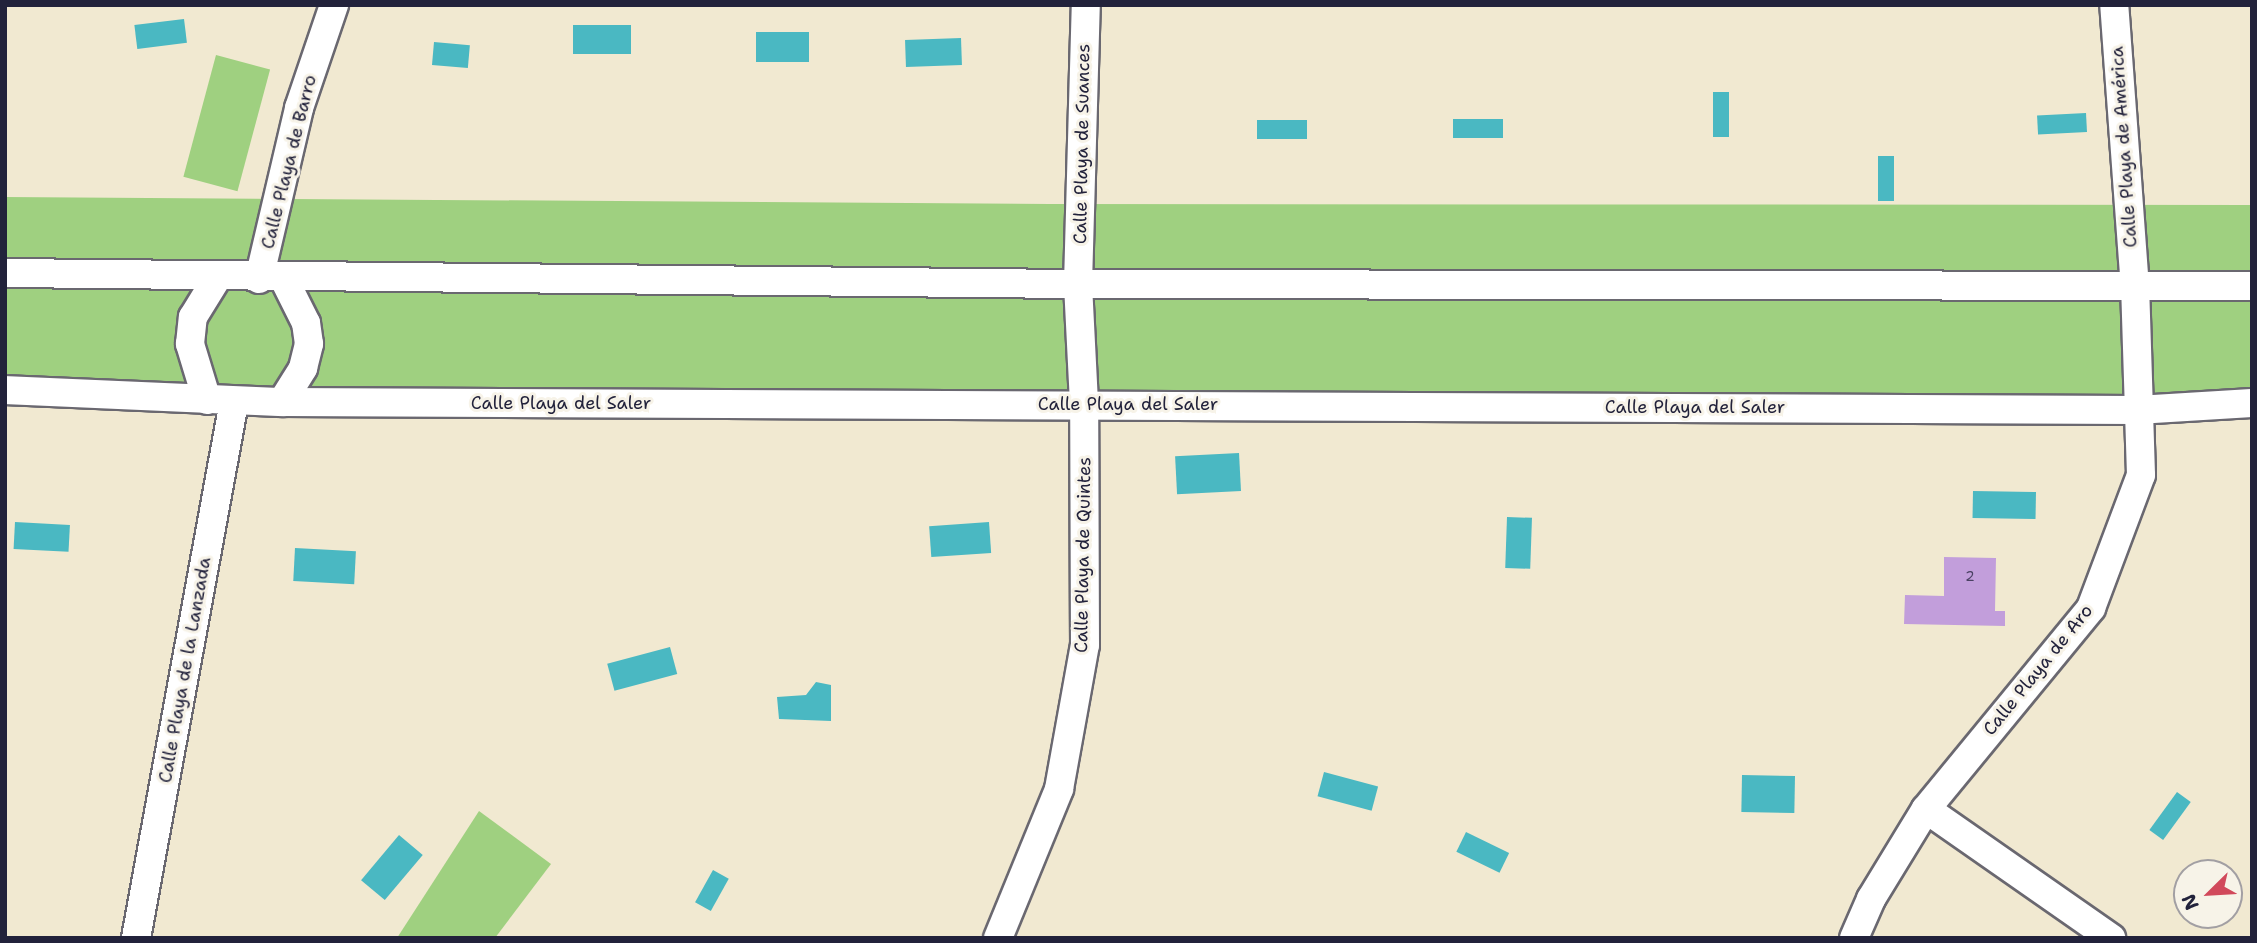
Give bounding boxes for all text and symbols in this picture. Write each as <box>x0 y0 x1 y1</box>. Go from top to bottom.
street label: Calle Playa de Suances <box>1069 44 1095 244</box>
street label: Calle Playa de América <box>2106 46 2142 248</box>
street label: Calle Playa de Barro <box>257 73 321 251</box>
street label: Calle Playa del Saler <box>471 392 651 414</box>
street label: Calle Playa del Saler <box>1038 393 1218 415</box>
street label: Calle Playa del Saler <box>1605 396 1785 418</box>
street label: Calle Playa de Quintes <box>1070 457 1096 653</box>
street label: Calle Playa de la Lanzada <box>154 555 216 785</box>
house number: 2 <box>1965 568 1975 584</box>
street label: Calle Playa de Aro <box>1979 600 2097 740</box>
north arrow <box>2173 859 2243 929</box>
text: N <box>2176 890 2205 914</box>

